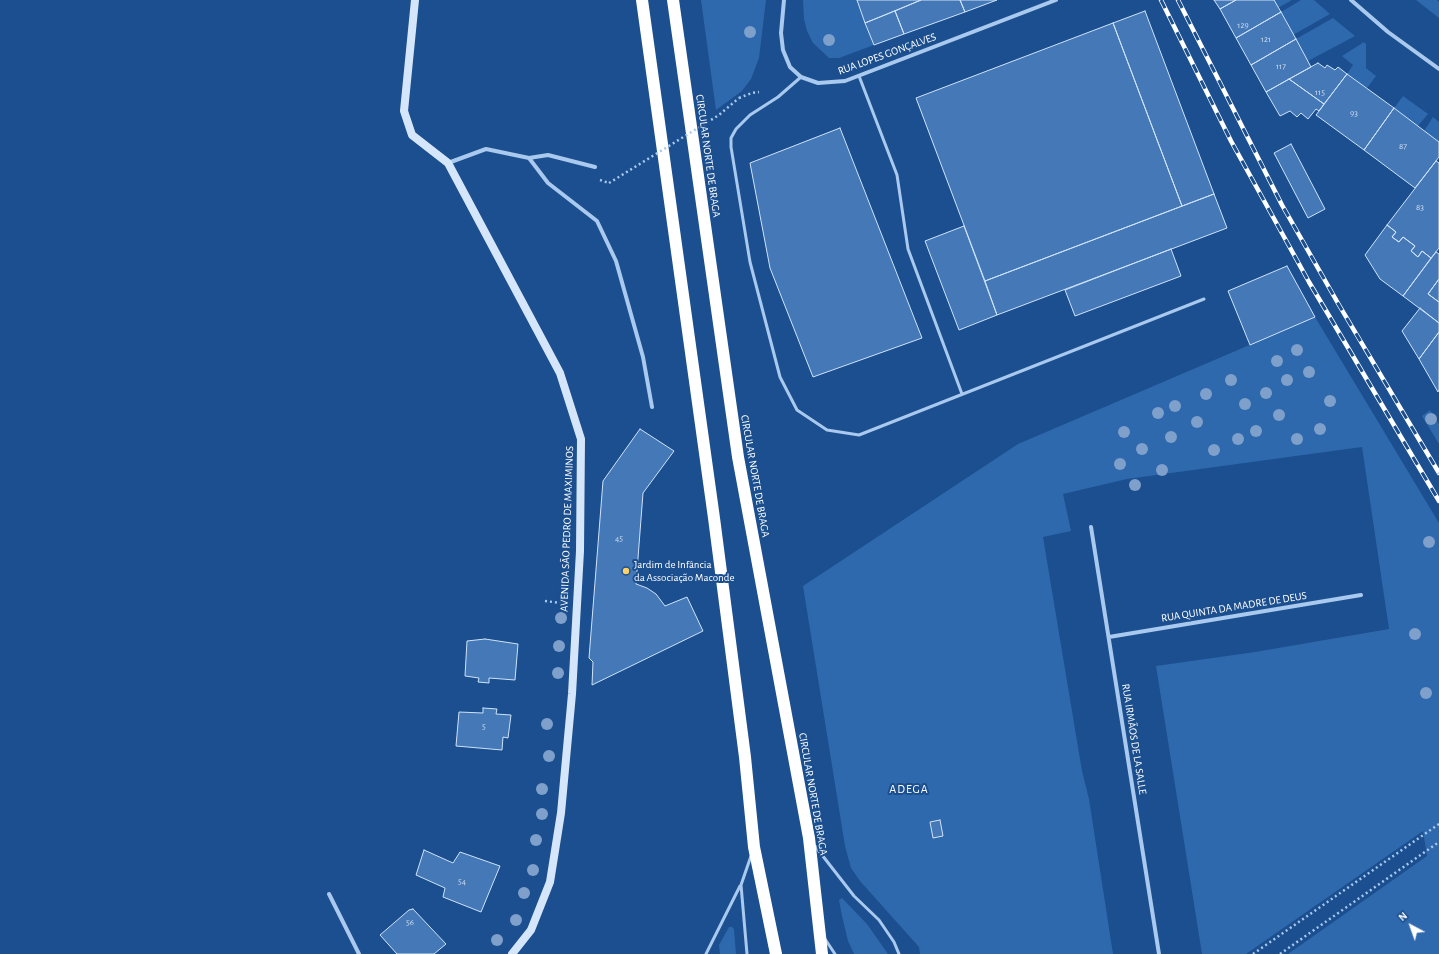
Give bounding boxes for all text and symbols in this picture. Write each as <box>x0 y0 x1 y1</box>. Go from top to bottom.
house number: 129 <box>1237 20 1249 30</box>
street label: RUA LOPES GONÇALVES <box>836 30 938 78</box>
house number: 121 <box>1261 34 1271 44</box>
house number: 117 <box>1276 61 1286 71</box>
house number: 115 <box>1315 87 1325 97</box>
street label: CIRCULAR NORTE DE BRAGA <box>693 94 723 218</box>
house number: 93 <box>1350 108 1358 118</box>
house number: 87 <box>1399 141 1407 151</box>
house number: 83 <box>1416 202 1424 212</box>
street label: CIRCULAR NORTE DE BRAGA <box>738 414 772 538</box>
street label: AVENIDA SÃO PEDRO DE MAXIMINOS <box>558 446 576 612</box>
house number: 45 <box>615 533 623 543</box>
place label: Jardim de Infância da Associação Maconde <box>634 558 734 584</box>
marker: Jardim de Infância da Associação Maconde <box>621 566 631 576</box>
street label: RUA QUINTA DA MADRE DE DEUS <box>1160 589 1308 625</box>
street label: RUA IRMÃOS DE LA SALLE <box>1119 683 1149 795</box>
house number: 5 <box>482 721 486 731</box>
street label: CIRCULAR NORTE DE BRAGA <box>796 732 830 856</box>
district label: ADEGA <box>889 782 929 796</box>
house number: 54 <box>458 876 466 886</box>
north arrow <box>1391 906 1431 946</box>
text: N <box>1396 910 1409 923</box>
house number: 56 <box>406 917 414 927</box>

